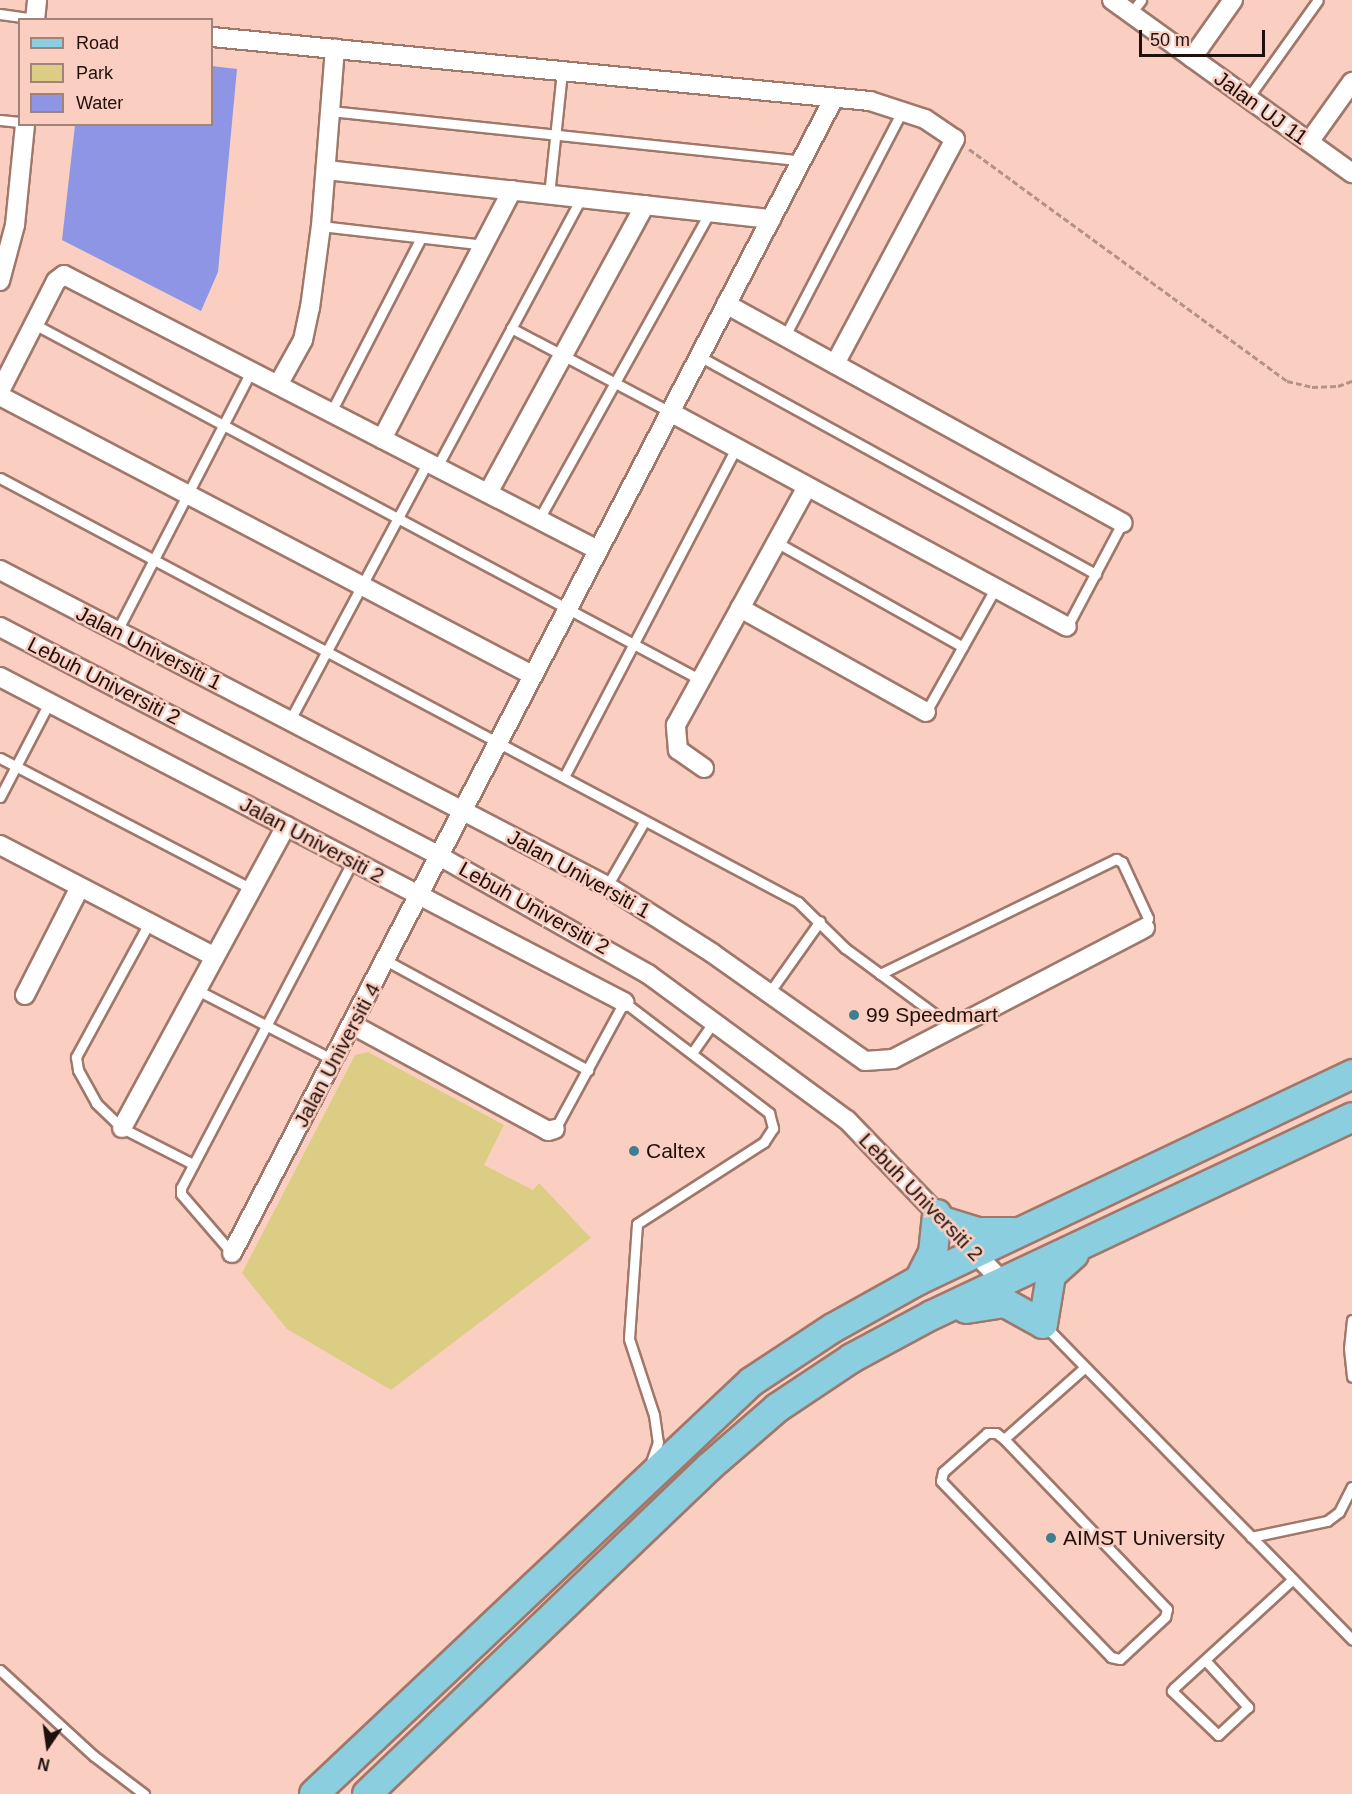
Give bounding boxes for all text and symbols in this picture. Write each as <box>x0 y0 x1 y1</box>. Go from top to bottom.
legend <box>18 18 213 126</box>
scale bar <box>1142 18 1268 56</box>
text: 50 m <box>1150 30 1190 50</box>
text: Road <box>76 33 119 53</box>
text: Park <box>76 63 113 83</box>
street label: Jalan UJ 11 <box>1209 66 1313 150</box>
text: Water <box>76 93 123 113</box>
street label: Jalan Universiti 1 <box>72 600 226 696</box>
street label: Lebuh Universiti 2 <box>23 632 185 730</box>
street label: Jalan Universiti 2 <box>235 791 389 889</box>
street label: Jalan Universiti 1 <box>503 824 655 924</box>
street label: Lebuh Universiti 2 <box>454 856 614 960</box>
street label: Jalan Universiti 4 <box>288 978 386 1132</box>
place label: 99 Speedmart <box>866 1002 998 1028</box>
marker: 99 Speedmart <box>847 1008 861 1022</box>
street label: Lebuh Universiti 2 <box>854 1128 988 1266</box>
place label: Caltex <box>646 1138 706 1164</box>
marker: Caltex <box>627 1144 641 1158</box>
place label: AIMST University <box>1063 1525 1225 1551</box>
marker: AIMST University <box>1044 1531 1058 1545</box>
north arrow <box>18 1716 78 1776</box>
text: N <box>36 1754 51 1774</box>

